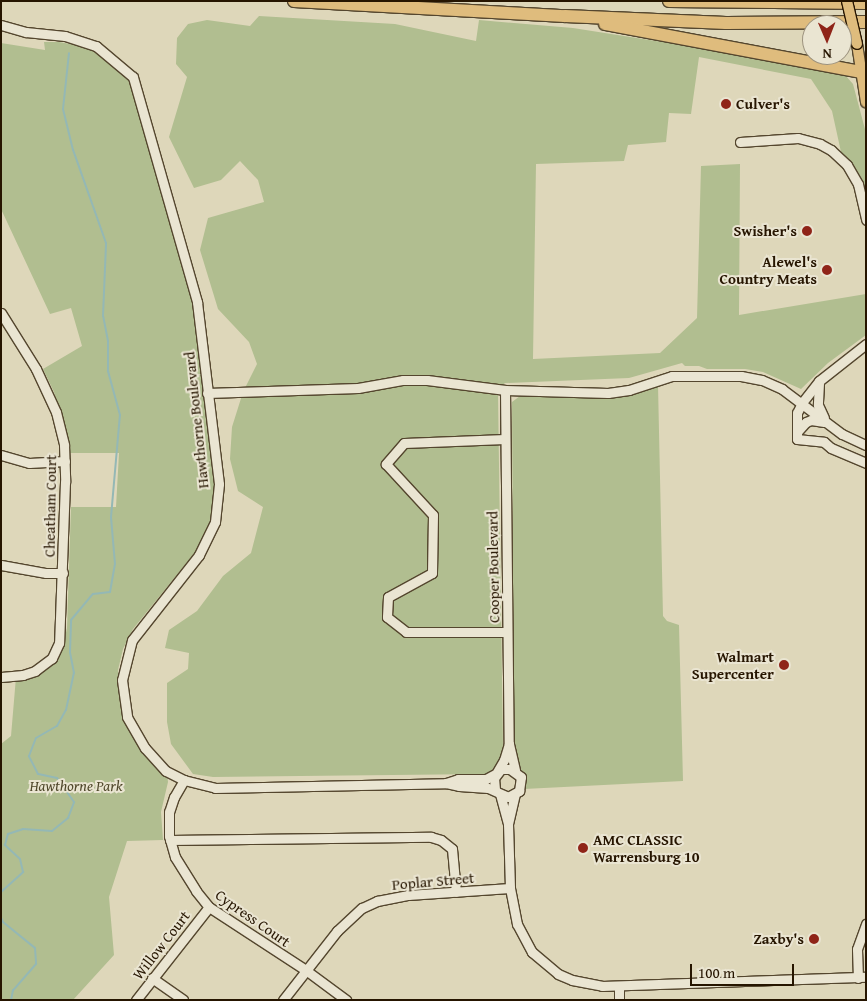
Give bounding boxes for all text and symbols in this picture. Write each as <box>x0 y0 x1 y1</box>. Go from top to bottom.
north arrow <box>802 15 852 65</box>
text: N <box>822 44 832 64</box>
place label: Culver's <box>736 95 790 113</box>
marker: Culver's <box>720 98 732 110</box>
place label: Swisher's <box>733 222 797 240</box>
marker: Swisher's <box>801 225 813 237</box>
place label: Alewel's Country Meats <box>719 252 817 287</box>
marker: Alewel's Country Meats <box>821 264 833 276</box>
street label: Hawthorne Boulevard <box>180 351 212 489</box>
street label: Cheatham Court <box>40 455 60 557</box>
street label: Cooper Boulevard <box>483 511 503 623</box>
place label: Walmart Supercenter <box>692 647 774 682</box>
marker: Walmart Supercenter <box>778 659 790 671</box>
park label: Hawthorne Park <box>29 777 123 795</box>
place label: AMC CLASSIC Warrensburg 10 <box>593 830 700 865</box>
marker: AMC CLASSIC Warrensburg 10 <box>577 842 589 854</box>
street label: Poplar Street <box>391 868 475 894</box>
street label: Cypress Court <box>212 886 294 950</box>
street label: Willow Court <box>129 907 193 983</box>
place label: Zaxby's <box>754 930 804 948</box>
marker: Zaxby's <box>808 933 820 945</box>
scale bar <box>692 954 796 986</box>
text: 100 m <box>698 962 735 983</box>

